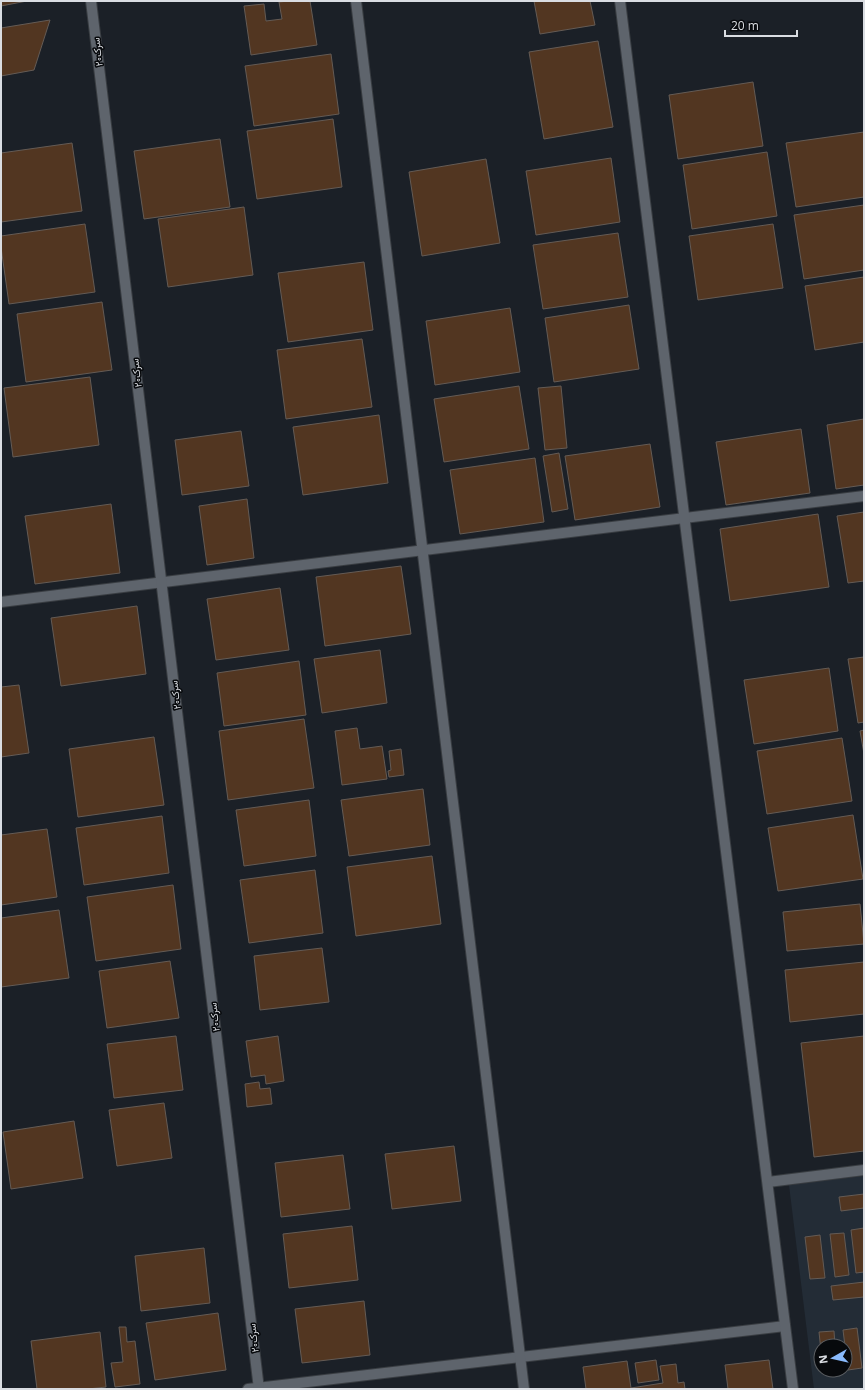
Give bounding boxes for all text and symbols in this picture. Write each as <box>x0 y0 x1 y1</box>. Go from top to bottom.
scale bar <box>725 12 797 38</box>
text: 20 m <box>731 17 759 34</box>
street label: سرک۲۰ <box>88 37 106 67</box>
street label: سرک۲۰ <box>127 358 145 388</box>
street label: سرک۲۰ <box>166 680 184 710</box>
street label: سرک۲۰ <box>205 1002 223 1032</box>
street label: سرک۲۰ <box>244 1323 262 1353</box>
north arrow <box>813 1338 853 1378</box>
text: N <box>815 1354 831 1365</box>

